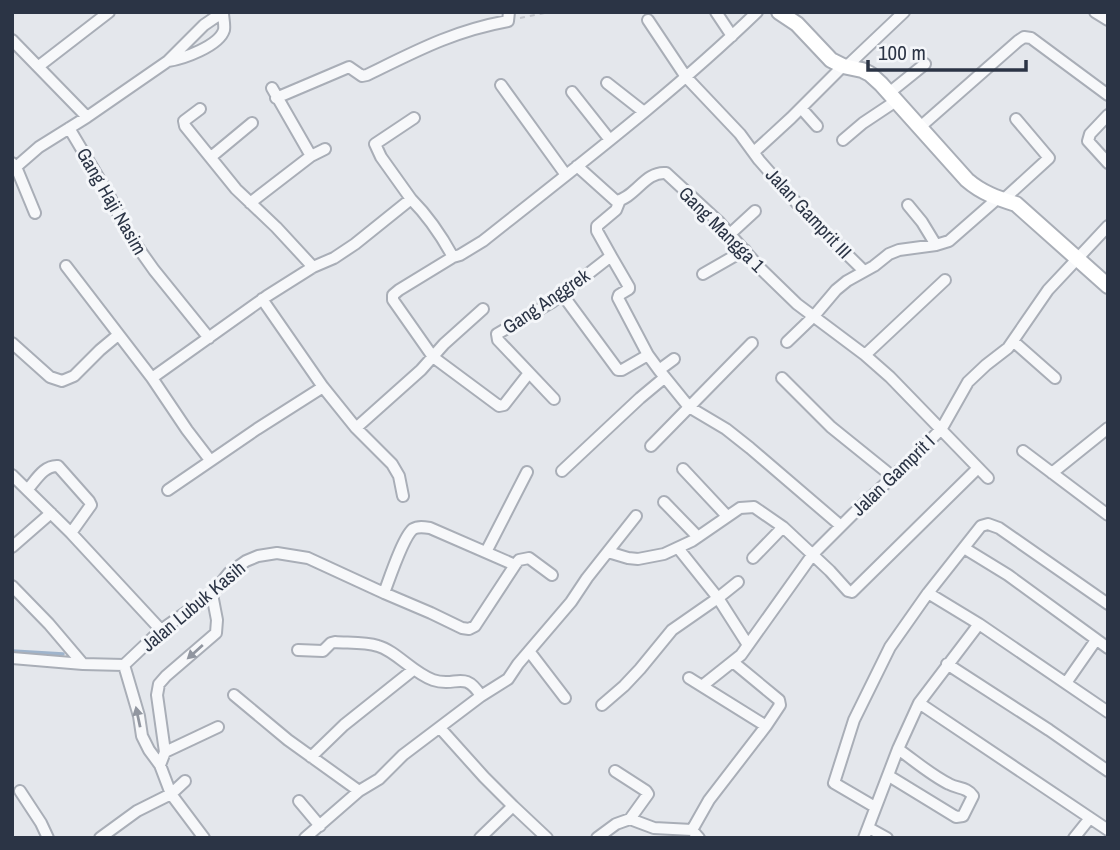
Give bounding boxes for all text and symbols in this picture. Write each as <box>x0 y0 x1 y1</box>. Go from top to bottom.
scale bar <box>868 28 1026 72</box>
text: 100 m <box>878 38 926 67</box>
street label: Gang Haji Nasim <box>71 143 153 259</box>
street label: Jalan Gamprit III <box>760 162 858 264</box>
street label: Gang Mangga 1 <box>673 180 771 278</box>
street label: Gang Anggrek <box>497 262 595 340</box>
street label: Jalan Gamprit I <box>846 429 940 521</box>
street label: Jalan Lubuk Kasih <box>136 555 250 657</box>
one-way arrow <box>186 644 204 660</box>
one-way arrow <box>133 706 144 728</box>

